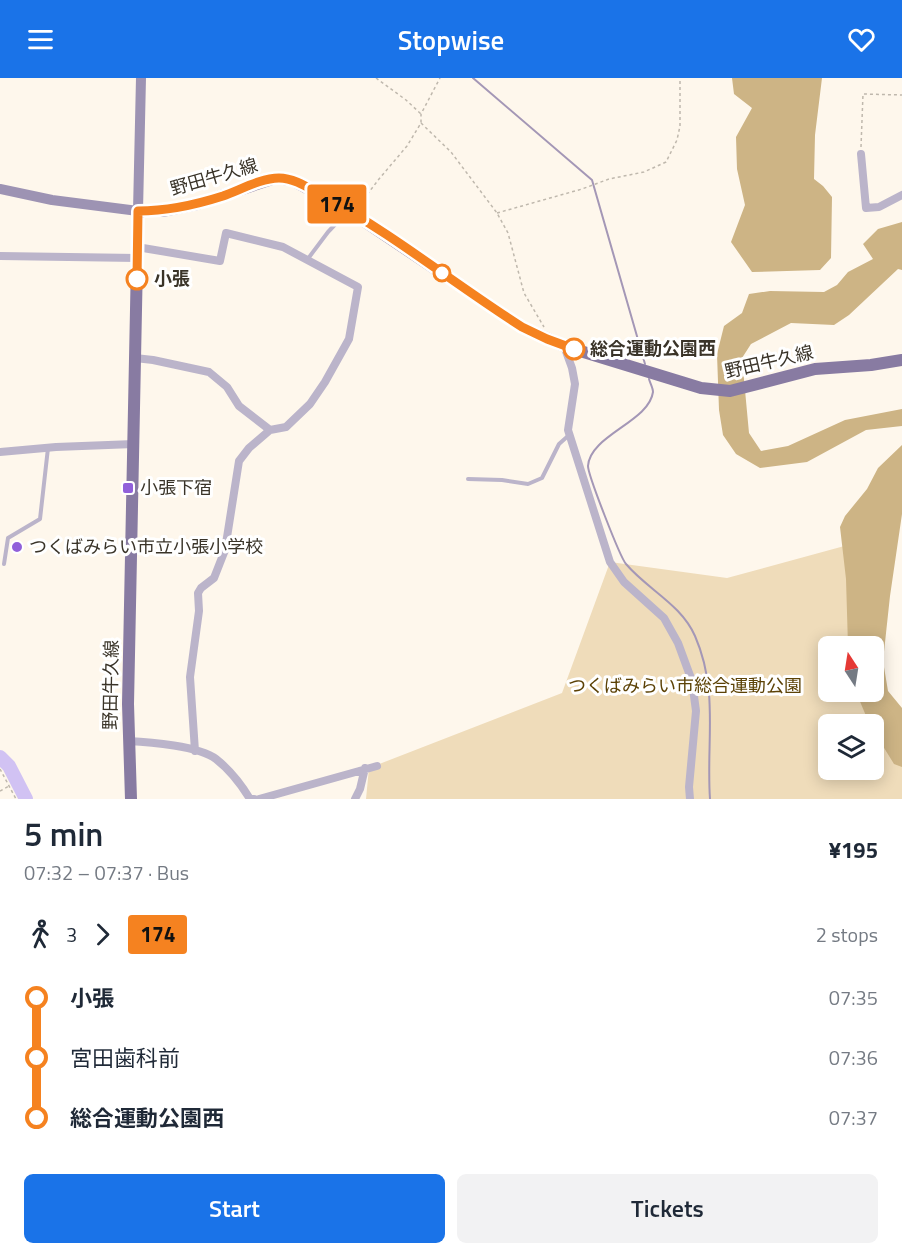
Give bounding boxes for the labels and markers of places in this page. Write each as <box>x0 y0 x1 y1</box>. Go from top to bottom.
unlabelled marker <box>433 264 451 282</box>
place label: 小張 <box>154 265 190 292</box>
marker: 小張 <box>126 268 148 290</box>
place label: 総合運動公園西 <box>590 335 716 362</box>
marker: 総合運動公園西 <box>563 338 585 360</box>
place label: 小張下宿 <box>140 474 212 501</box>
marker: 小張下宿 <box>121 481 135 495</box>
place label: つくばみらい市立小張小学校 <box>29 533 263 560</box>
marker: つくばみらい市立小張小学校 <box>10 540 24 554</box>

